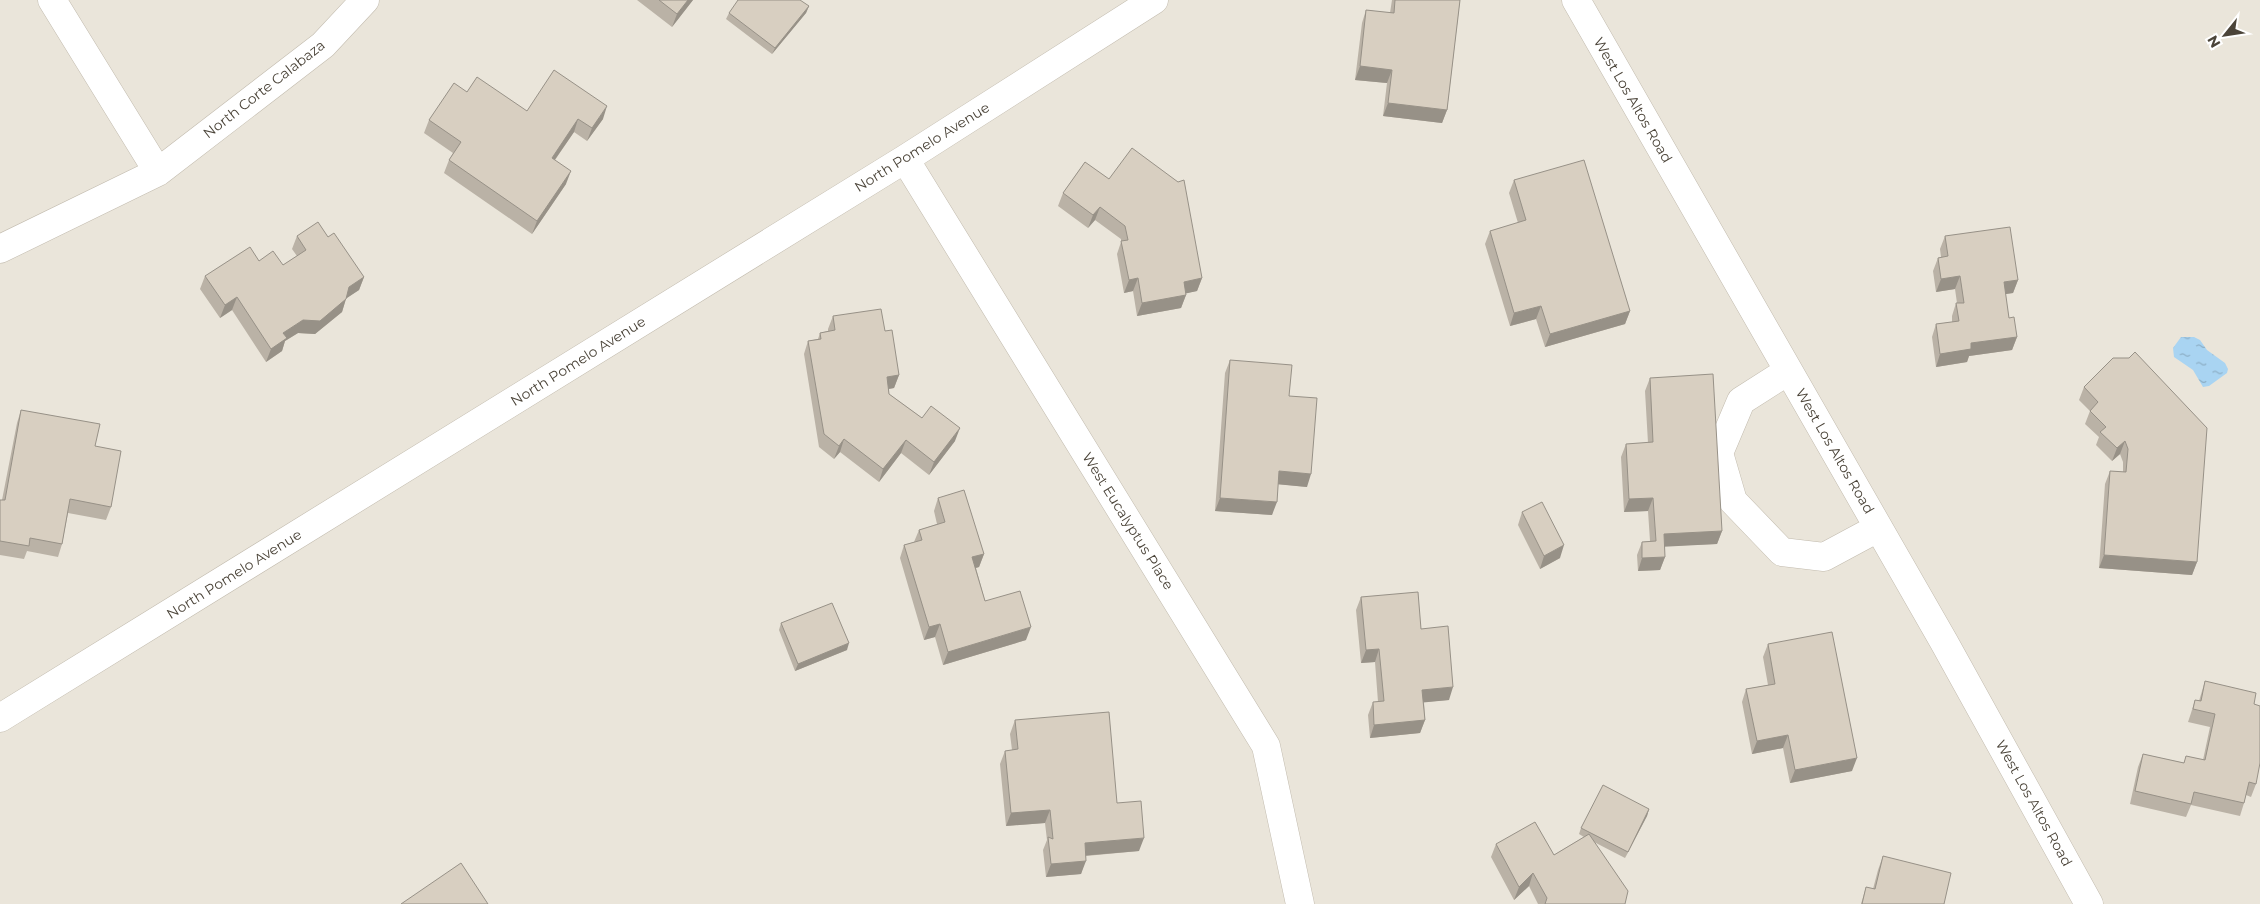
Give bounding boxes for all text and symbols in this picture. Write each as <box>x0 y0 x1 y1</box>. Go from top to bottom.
north arrow <box>2200 10 2250 60</box>
text: N <box>2203 32 2224 51</box>
street label: West Los Altos Road <box>1590 34 1676 166</box>
street label: North Corte Calabaza <box>199 36 329 142</box>
street label: North Pomelo Avenue <box>851 98 993 196</box>
street label: North Pomelo Avenue <box>507 312 649 410</box>
street label: West Los Altos Road <box>1792 385 1878 517</box>
street label: West Eucalyptus Place <box>1078 449 1178 593</box>
street label: North Pomelo Avenue <box>163 525 305 623</box>
street label: West Los Altos Road <box>1992 737 2076 869</box>

